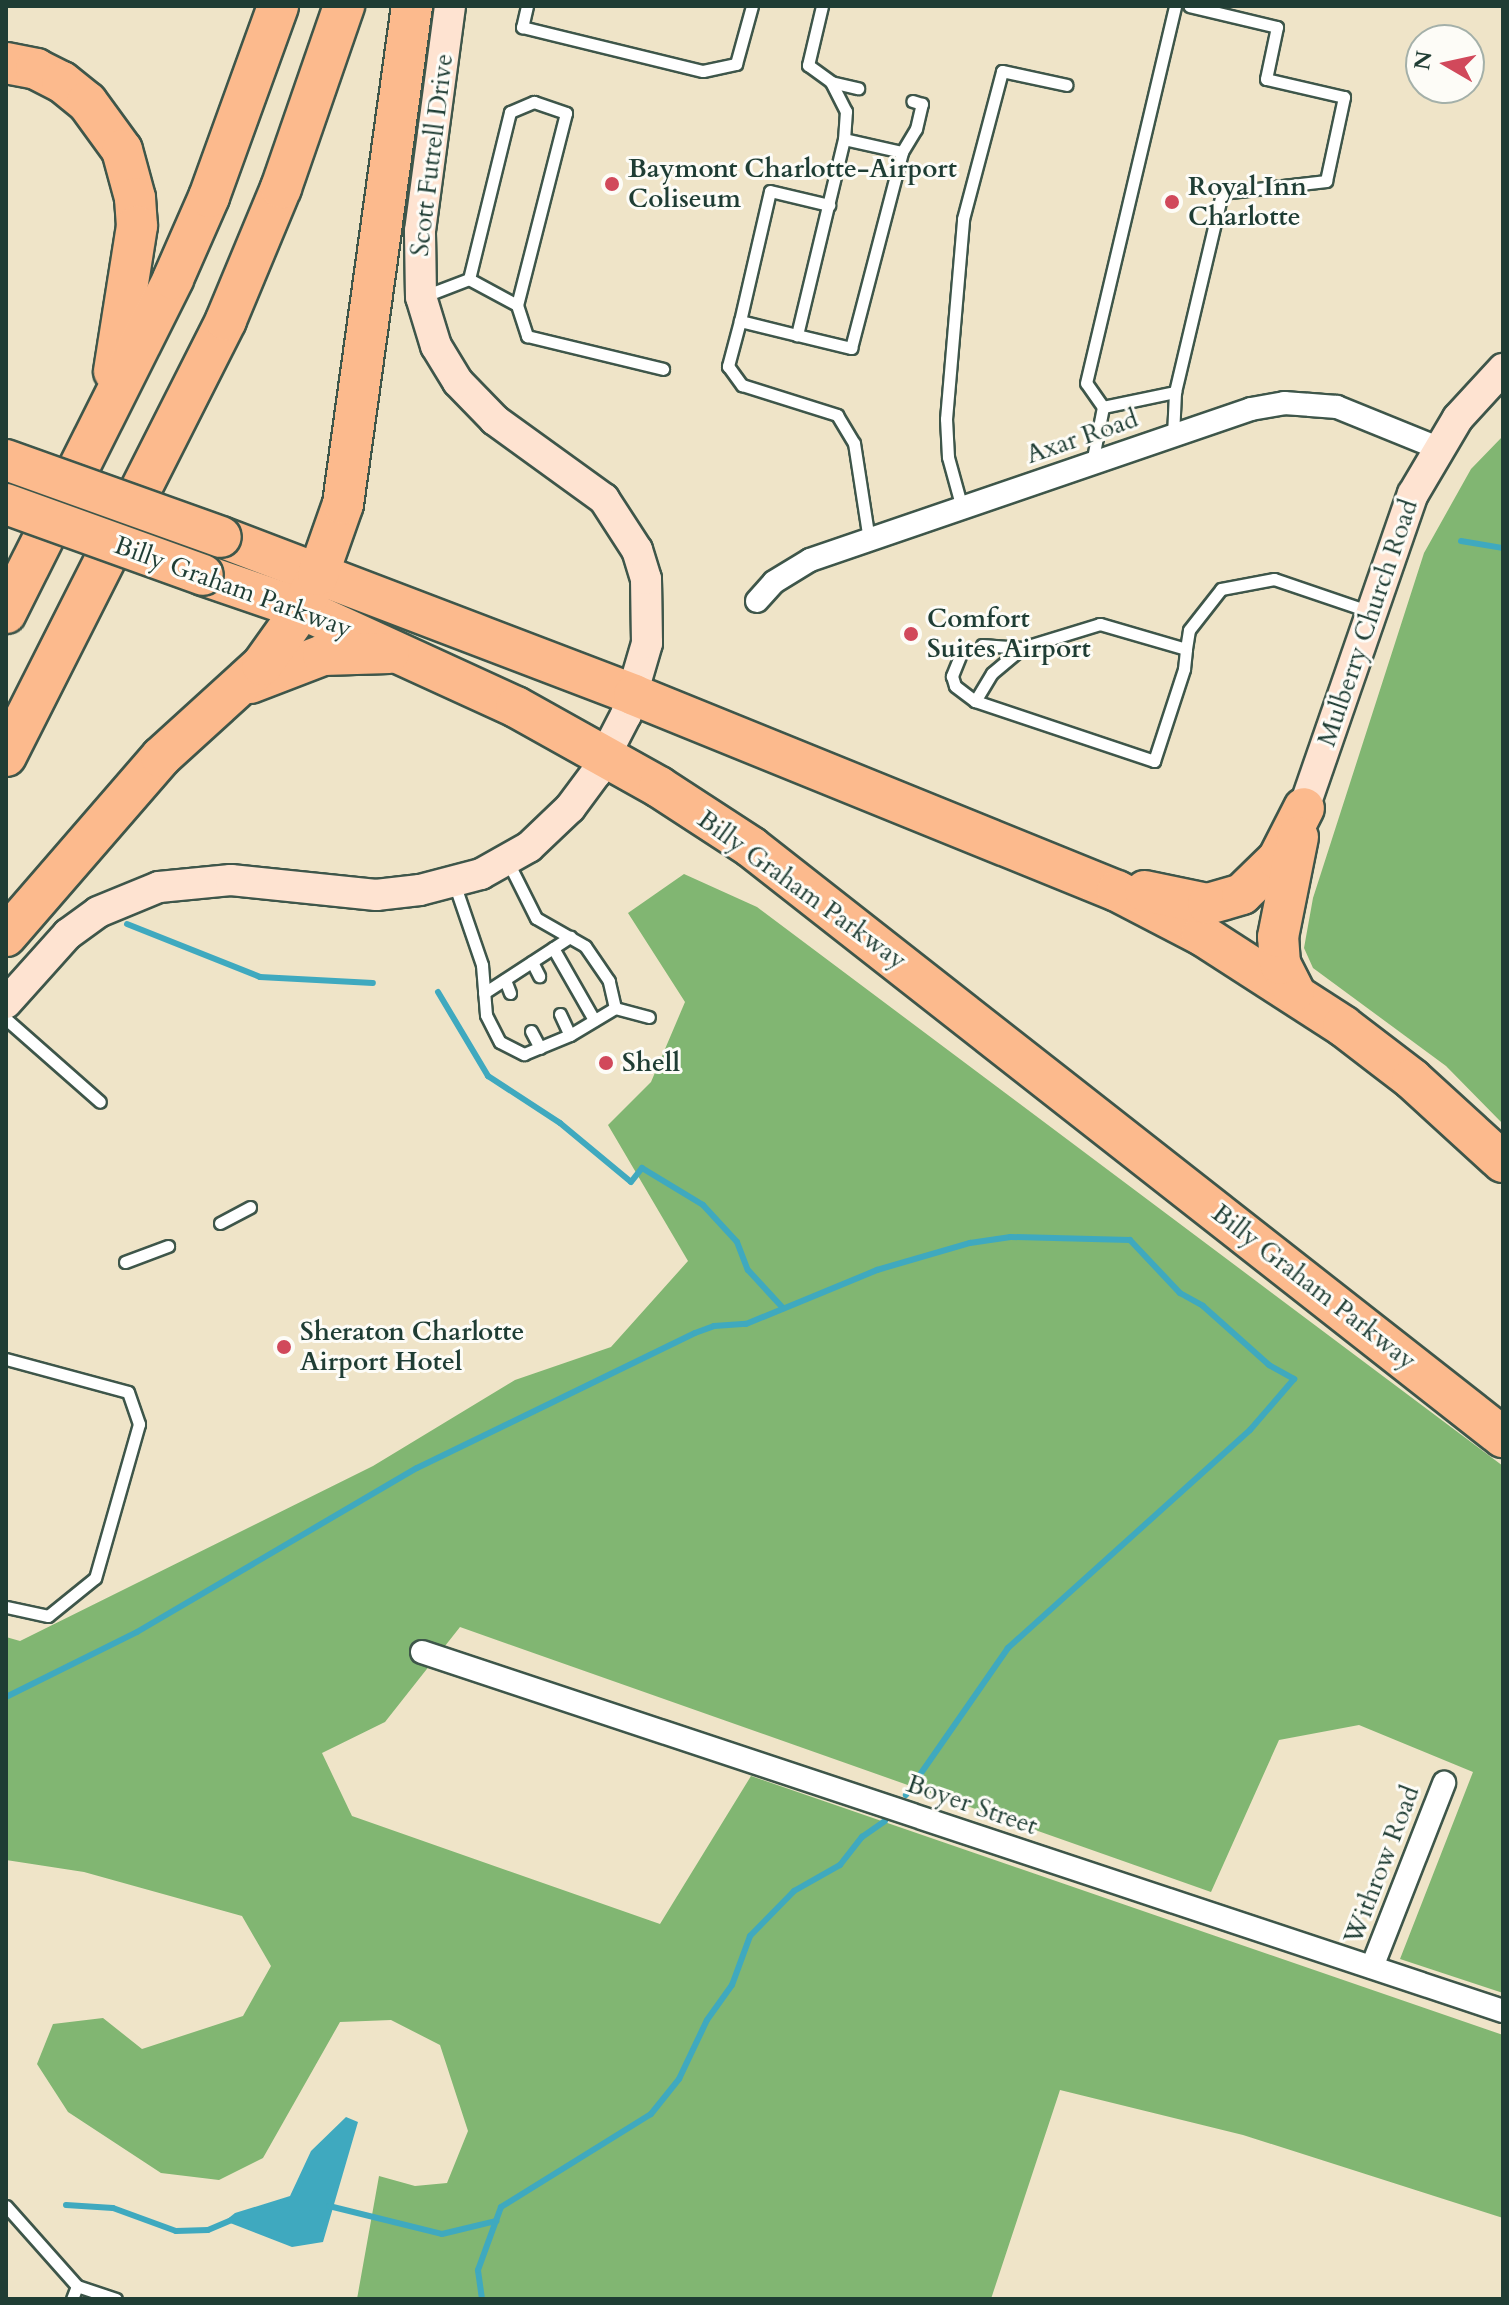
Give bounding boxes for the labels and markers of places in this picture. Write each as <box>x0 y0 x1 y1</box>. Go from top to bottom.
place label: Baymont Charlotte-Airport Coliseum <box>628 153 957 214</box>
place label: Royal Inn Charlotte <box>1188 171 1307 232</box>
marker: Baymont Charlotte-Airport Coliseum <box>603 175 621 193</box>
marker: Royal Inn Charlotte <box>1163 193 1181 211</box>
place label: Comfort Suites Airport <box>927 603 1091 664</box>
marker: Comfort Suites Airport <box>902 625 920 643</box>
place label: Shell <box>622 1047 680 1079</box>
marker: Shell <box>597 1054 615 1072</box>
place label: Sheraton Charlotte Airport Hotel <box>300 1316 524 1378</box>
marker: Sheraton Charlotte Airport Hotel <box>275 1338 293 1356</box>

